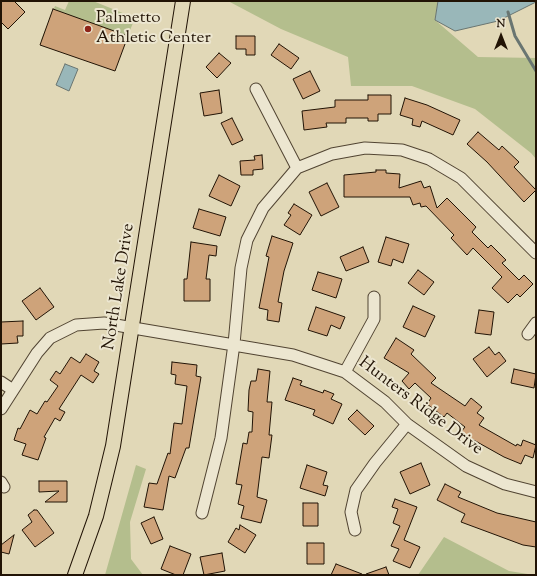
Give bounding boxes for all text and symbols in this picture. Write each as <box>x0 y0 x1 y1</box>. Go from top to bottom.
place label: Palmetto Athletic Center <box>96 9 211 49</box>
north arrow <box>481 16 521 56</box>
text: N <box>497 16 505 32</box>
marker: Palmetto Athletic Center <box>83 24 93 34</box>
street label: North Lake Drive <box>100 222 140 352</box>
street label: Hunters Ridge Drive <box>354 354 486 460</box>

